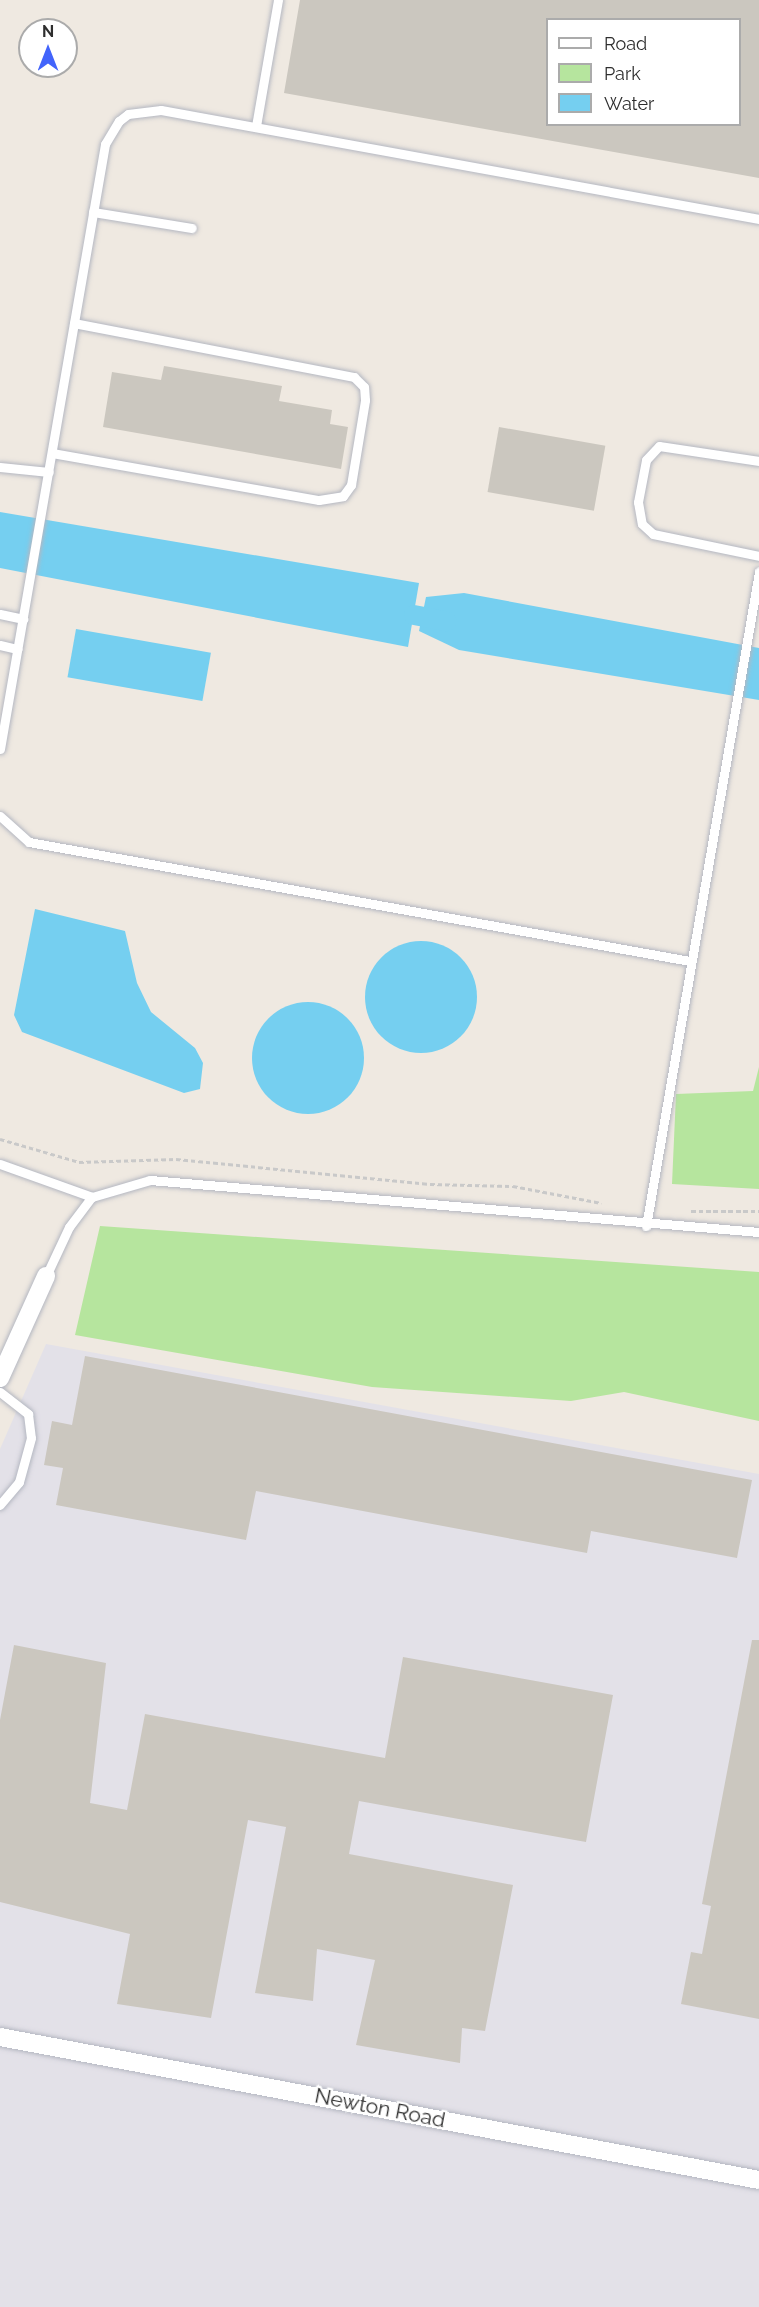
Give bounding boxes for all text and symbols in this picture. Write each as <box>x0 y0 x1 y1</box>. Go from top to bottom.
north arrow <box>18 18 78 78</box>
legend <box>546 18 741 126</box>
text: N <box>42 22 54 41</box>
text: Road <box>604 33 647 54</box>
text: Park <box>604 63 641 84</box>
text: Water <box>604 93 654 114</box>
street label: Newton Road <box>313 2083 447 2133</box>

